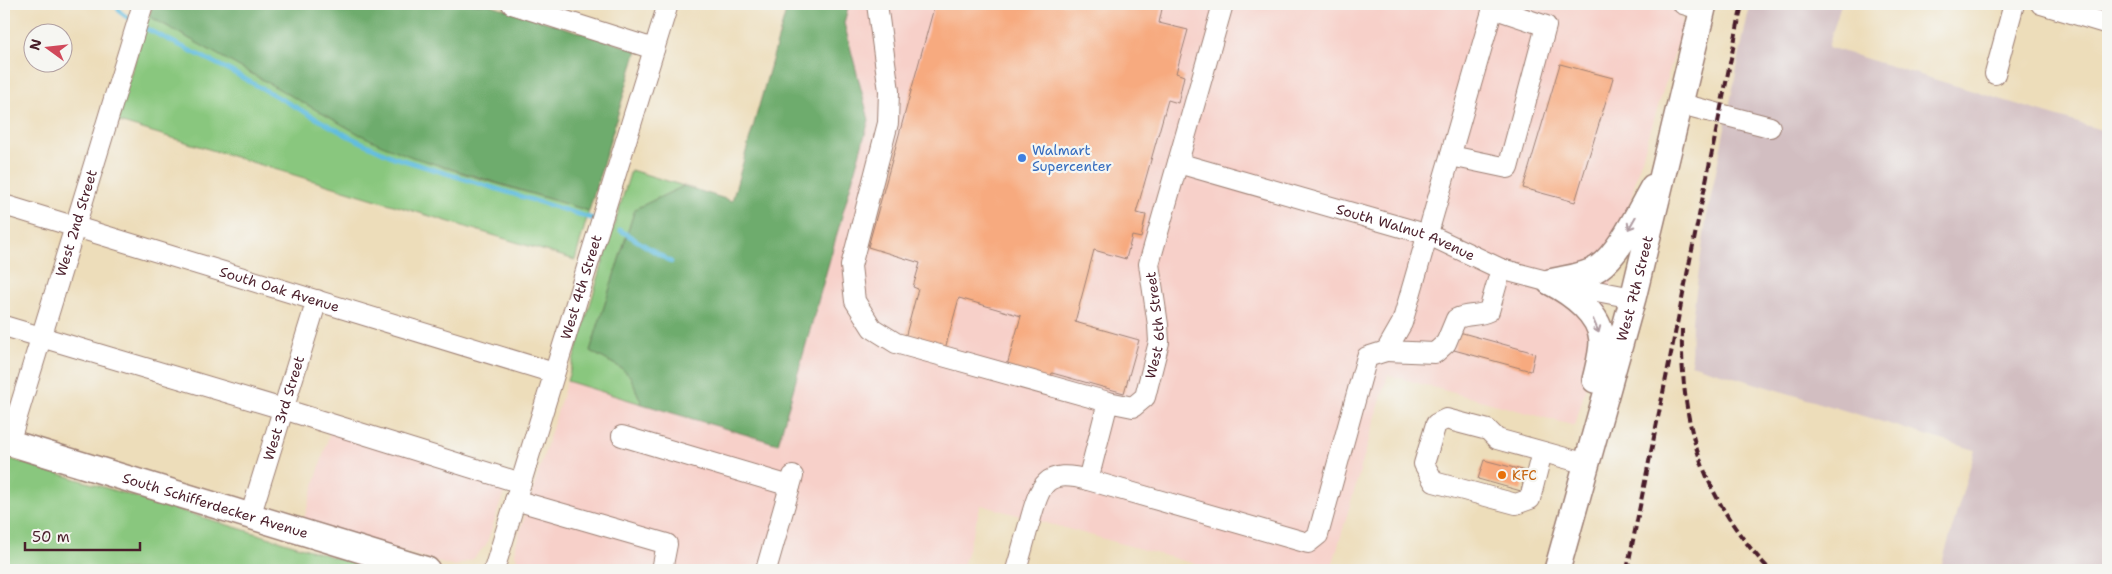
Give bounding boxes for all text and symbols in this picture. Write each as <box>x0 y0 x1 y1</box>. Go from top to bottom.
north arrow <box>22 22 72 72</box>
text: N <box>25 37 46 52</box>
place label: Walmart Supercenter <box>1032 141 1112 175</box>
marker: Walmart Supercenter <box>1016 152 1028 164</box>
street label: West 2nd Street <box>51 167 101 279</box>
street label: South Walnut Avenue <box>1334 200 1478 264</box>
one-way arrow <box>1626 215 1636 229</box>
street label: West 4th Street <box>556 233 606 342</box>
street label: West 7th Street <box>1612 234 1657 343</box>
street label: South Oak Avenue <box>217 262 342 316</box>
street label: West 6th Street <box>1141 270 1168 381</box>
one-way arrow <box>1592 318 1602 333</box>
street label: West 3rd Street <box>259 354 308 463</box>
place label: KFC <box>1512 466 1537 484</box>
street label: South Schifferdecker Avenue <box>120 469 311 542</box>
marker: KFC <box>1496 469 1508 481</box>
scale bar <box>25 519 140 551</box>
text: 50 m <box>32 527 70 547</box>

